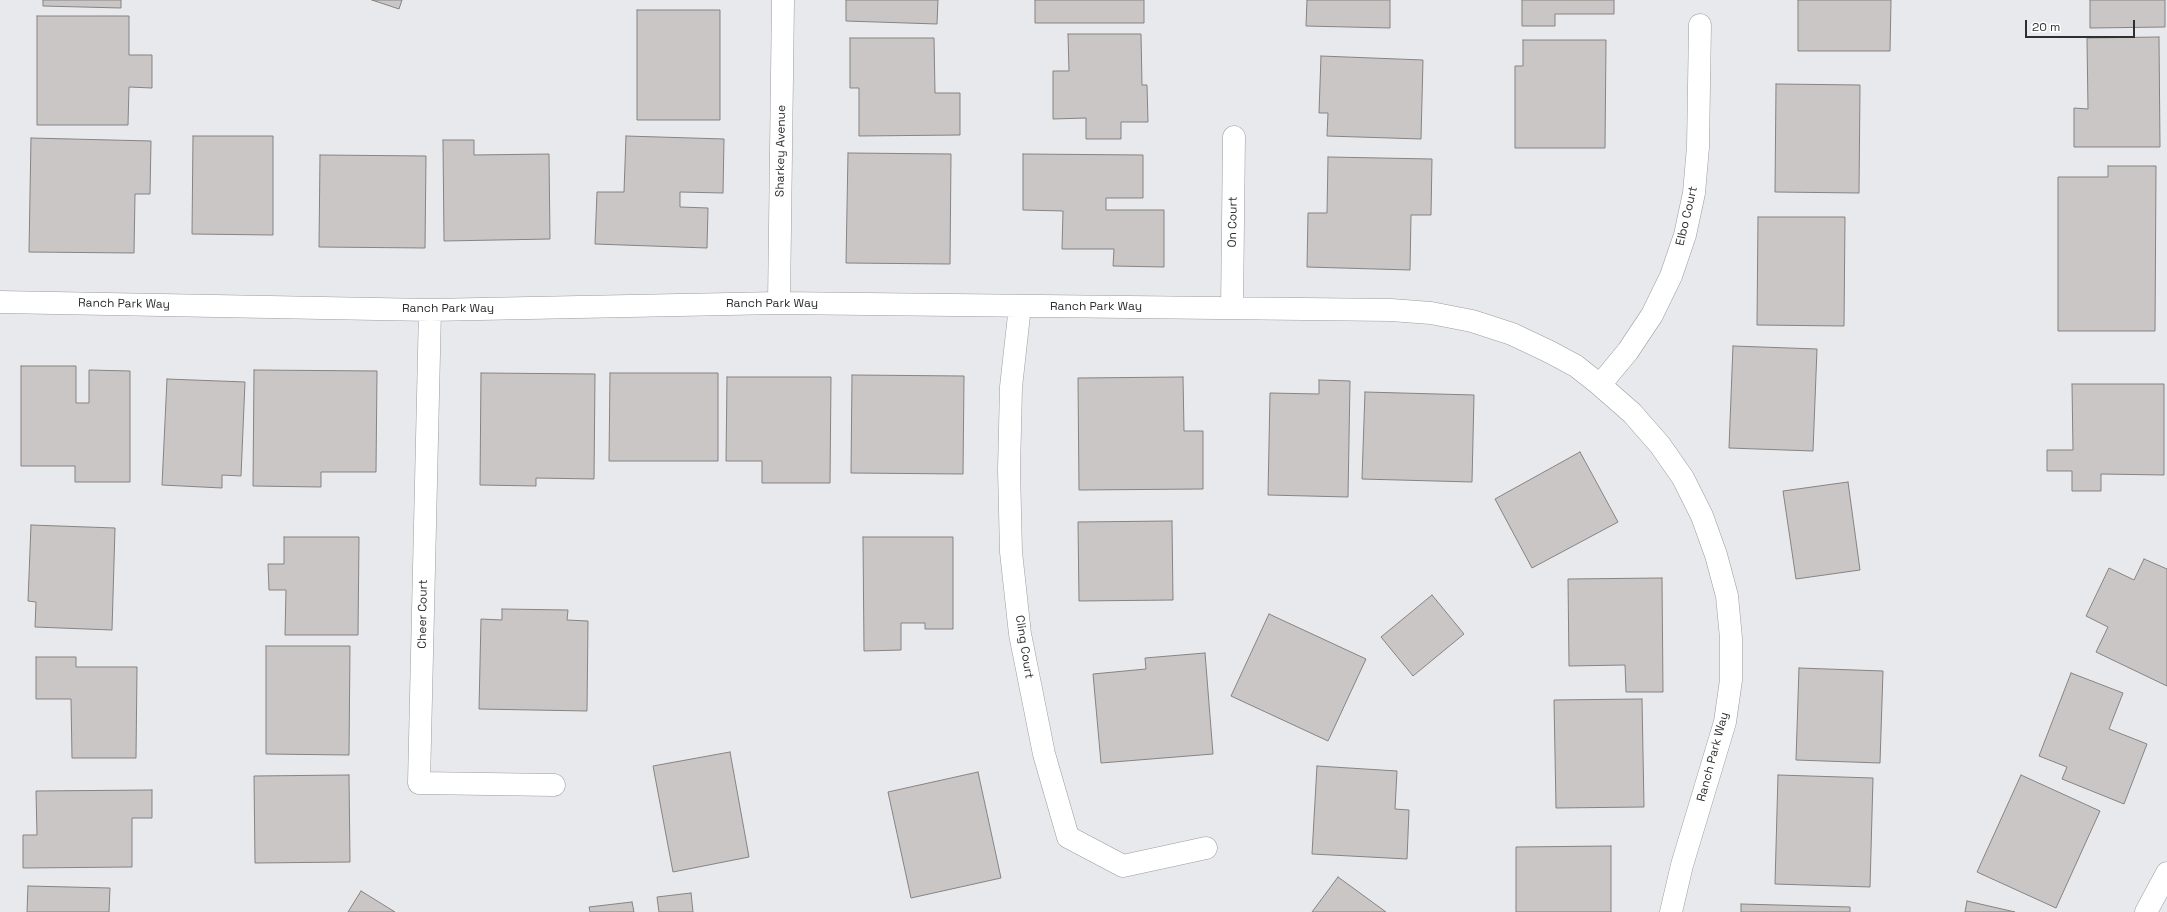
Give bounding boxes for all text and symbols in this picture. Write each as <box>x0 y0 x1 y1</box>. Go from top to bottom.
scale bar <box>2027 12 2137 38</box>
text: 20 m <box>2032 19 2060 35</box>
street label: Sharkey Avenue <box>773 105 789 197</box>
street label: Elbo Court <box>1673 185 1701 247</box>
street label: On Court <box>1225 196 1241 248</box>
street label: Ranch Park Way <box>78 296 170 312</box>
street label: Ranch Park Way <box>726 297 818 311</box>
street label: Ranch Park Way <box>1050 300 1142 314</box>
street label: Ranch Park Way <box>402 302 494 316</box>
street label: Cheer Court <box>415 579 431 649</box>
street label: Cling Court <box>1012 614 1036 680</box>
street label: Ranch Park Way <box>1694 711 1732 803</box>

